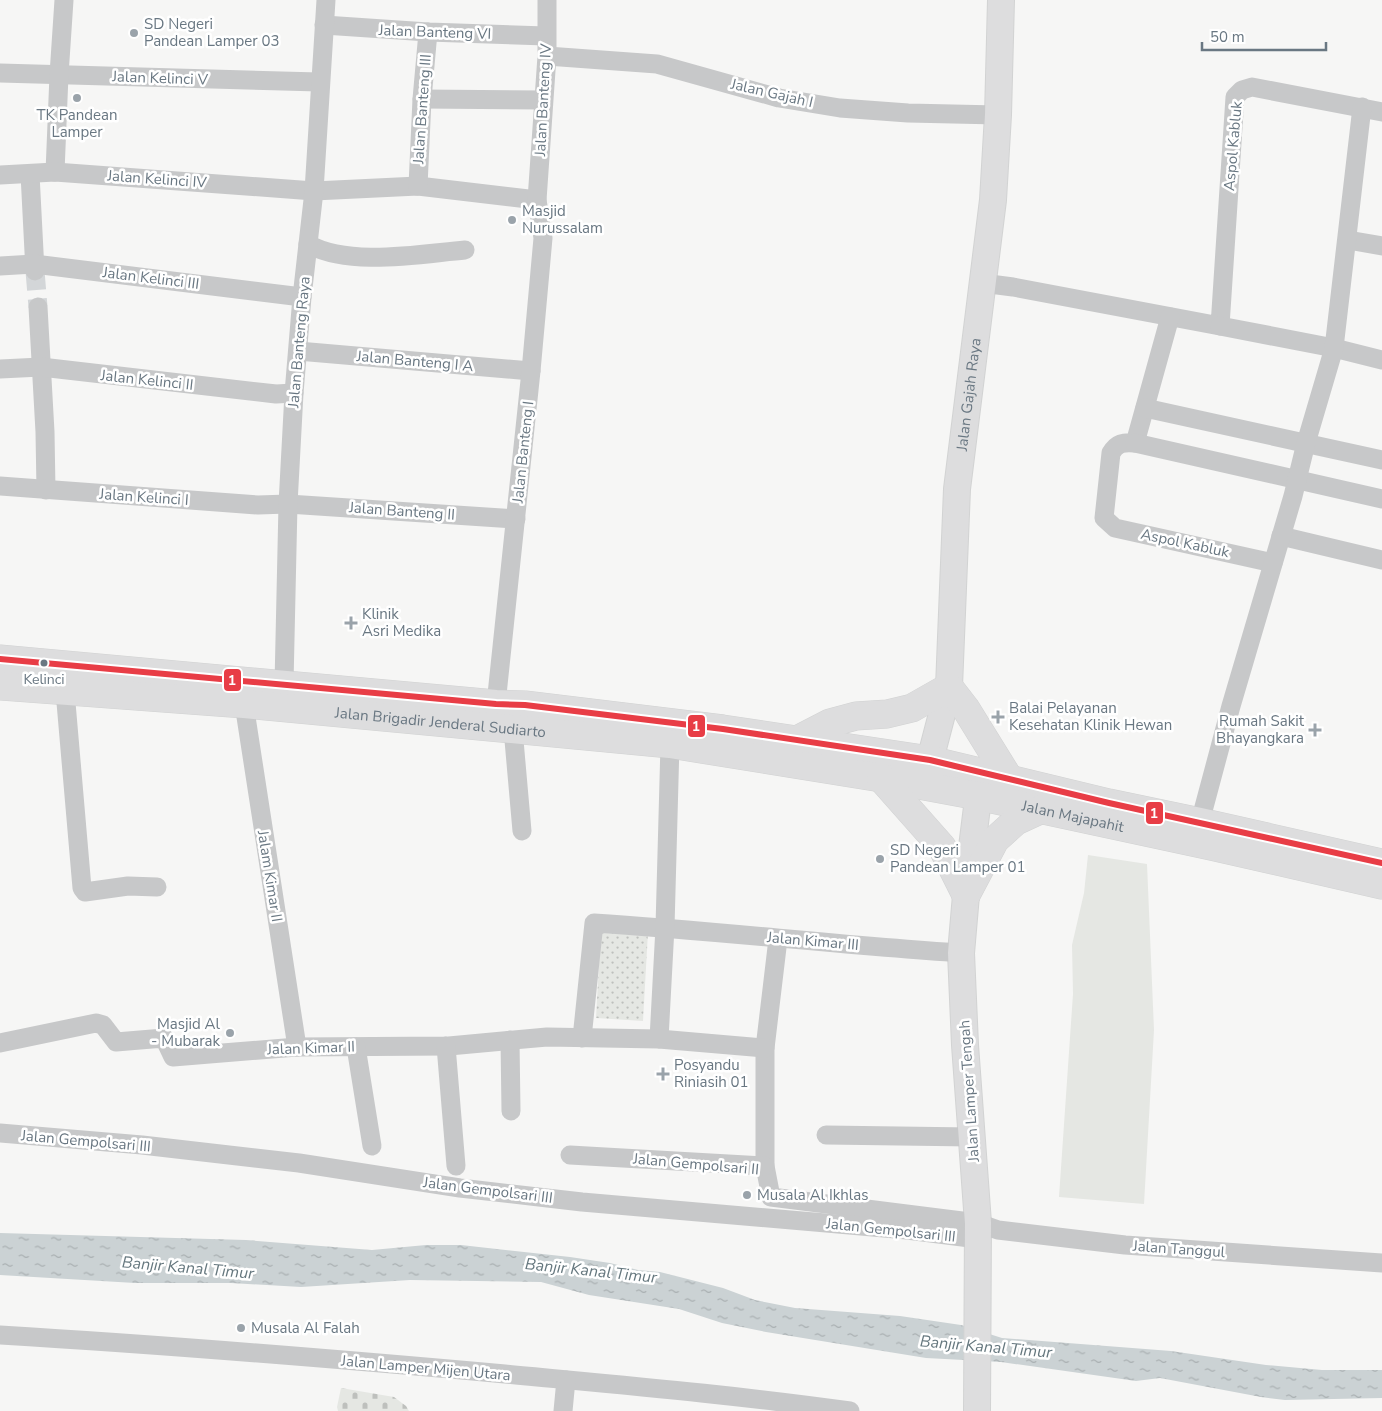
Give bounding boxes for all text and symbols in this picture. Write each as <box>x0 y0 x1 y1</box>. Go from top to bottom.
place label: SD Negeri Pandean Lamper 03 <box>144 14 280 51</box>
street label: Jalan Banteng VI <box>377 20 492 44</box>
scale bar <box>1202 20 1326 52</box>
marker: SD Negeri Pandean Lamper 03 <box>128 27 140 39</box>
text: 50 m <box>1210 27 1245 47</box>
street label: Jalan Banteng IV <box>530 43 556 158</box>
street label: Jalan Banteng III <box>408 53 436 166</box>
street label: Jalan Kelinci V <box>111 66 209 90</box>
street label: Jalan Gajah I <box>728 74 815 112</box>
marker: TK Pandean Lamper <box>71 92 83 104</box>
street label: Aspol Kabluk <box>1219 100 1247 192</box>
place label: TK Pandean Lamper <box>36 105 118 142</box>
street label: Jalan Kelinci IV <box>106 165 208 192</box>
place label: Masjid Nurussalam <box>522 201 603 238</box>
marker: Masjid Nurussalam <box>506 214 518 226</box>
street label: Jalan Kelinci III <box>101 262 200 294</box>
street label: Jalan Banteng Raya <box>283 275 315 410</box>
street label: Jalan Gajah Raya <box>952 337 986 453</box>
street label: Jalan Banteng I A <box>355 346 474 376</box>
street label: Jalan Kelinci II <box>99 365 194 395</box>
street label: Jalan Banteng I <box>508 400 538 505</box>
street label: Jalan Kelinci I <box>98 484 189 510</box>
street label: Jalan Banteng II <box>347 497 456 525</box>
street label: Aspol Kabluk <box>1139 524 1232 562</box>
place label: Klinik Asri Medika <box>362 604 441 641</box>
marker: Klinik Asri Medika <box>344 616 358 630</box>
marker: Kelinci <box>39 658 49 668</box>
line badge: 1 <box>223 668 242 692</box>
place label: Kelinci <box>23 670 65 689</box>
text: 1 <box>228 671 236 690</box>
place label: Balai Pelayanan Kesehatan Klinik Hewan <box>1009 698 1172 735</box>
street label: Jalan Brigadir Jenderal Sudiarto <box>333 703 547 742</box>
marker: Balai Pelayanan Kesehatan Klinik Hewan <box>991 710 1005 724</box>
place label: Rumah Sakit Bhayangkara <box>1216 711 1305 748</box>
line badge: 1 <box>687 714 706 738</box>
text: 1 <box>692 717 700 736</box>
marker: Rumah Sakit Bhayangkara <box>1308 723 1322 737</box>
street label: Jalan Majapahit <box>1019 795 1127 837</box>
line badge: 1 <box>1145 801 1164 825</box>
text: 1 <box>1150 804 1158 823</box>
street label: Jalam Kimar II <box>253 828 287 923</box>
place label: SD Negeri Pandean Lamper 01 <box>890 840 1026 877</box>
marker: SD Negeri Pandean Lamper 01 <box>874 853 886 865</box>
street label: Jalan Kimar III <box>765 927 860 955</box>
place label: Masjid Al - Mubarak <box>151 1014 221 1051</box>
street label: Jalan Lamper Tengah <box>954 1019 984 1164</box>
marker: Masjid Al - Mubarak <box>224 1027 236 1039</box>
street label: Jalan Kimar II <box>266 1036 355 1060</box>
place label: Posyandu Riniasih 01 <box>674 1055 749 1092</box>
marker: Posyandu Riniasih 01 <box>656 1067 670 1081</box>
street label: Jalan Gempolsari III <box>19 1125 152 1157</box>
street label: Jalan Gempolsari II <box>631 1148 760 1179</box>
street label: Jalan Gempolsari III <box>421 1172 554 1208</box>
place label: Musala Al Ikhlas <box>757 1185 868 1205</box>
marker: Musala Al Ikhlas <box>741 1189 753 1201</box>
street label: Jalan Gempolsari III <box>824 1213 957 1247</box>
street label: Jalan Tanggul <box>1131 1236 1226 1262</box>
water label: Banjir Kanal Timur <box>121 1251 256 1285</box>
water label: Banjir Kanal Timur <box>524 1253 659 1289</box>
place label: Musala Al Falah <box>251 1318 360 1338</box>
marker: Musala Al Falah <box>235 1322 247 1334</box>
water label: Banjir Kanal Timur <box>919 1330 1054 1364</box>
street label: Jalan Lamper Mijen Utara <box>339 1351 512 1385</box>

